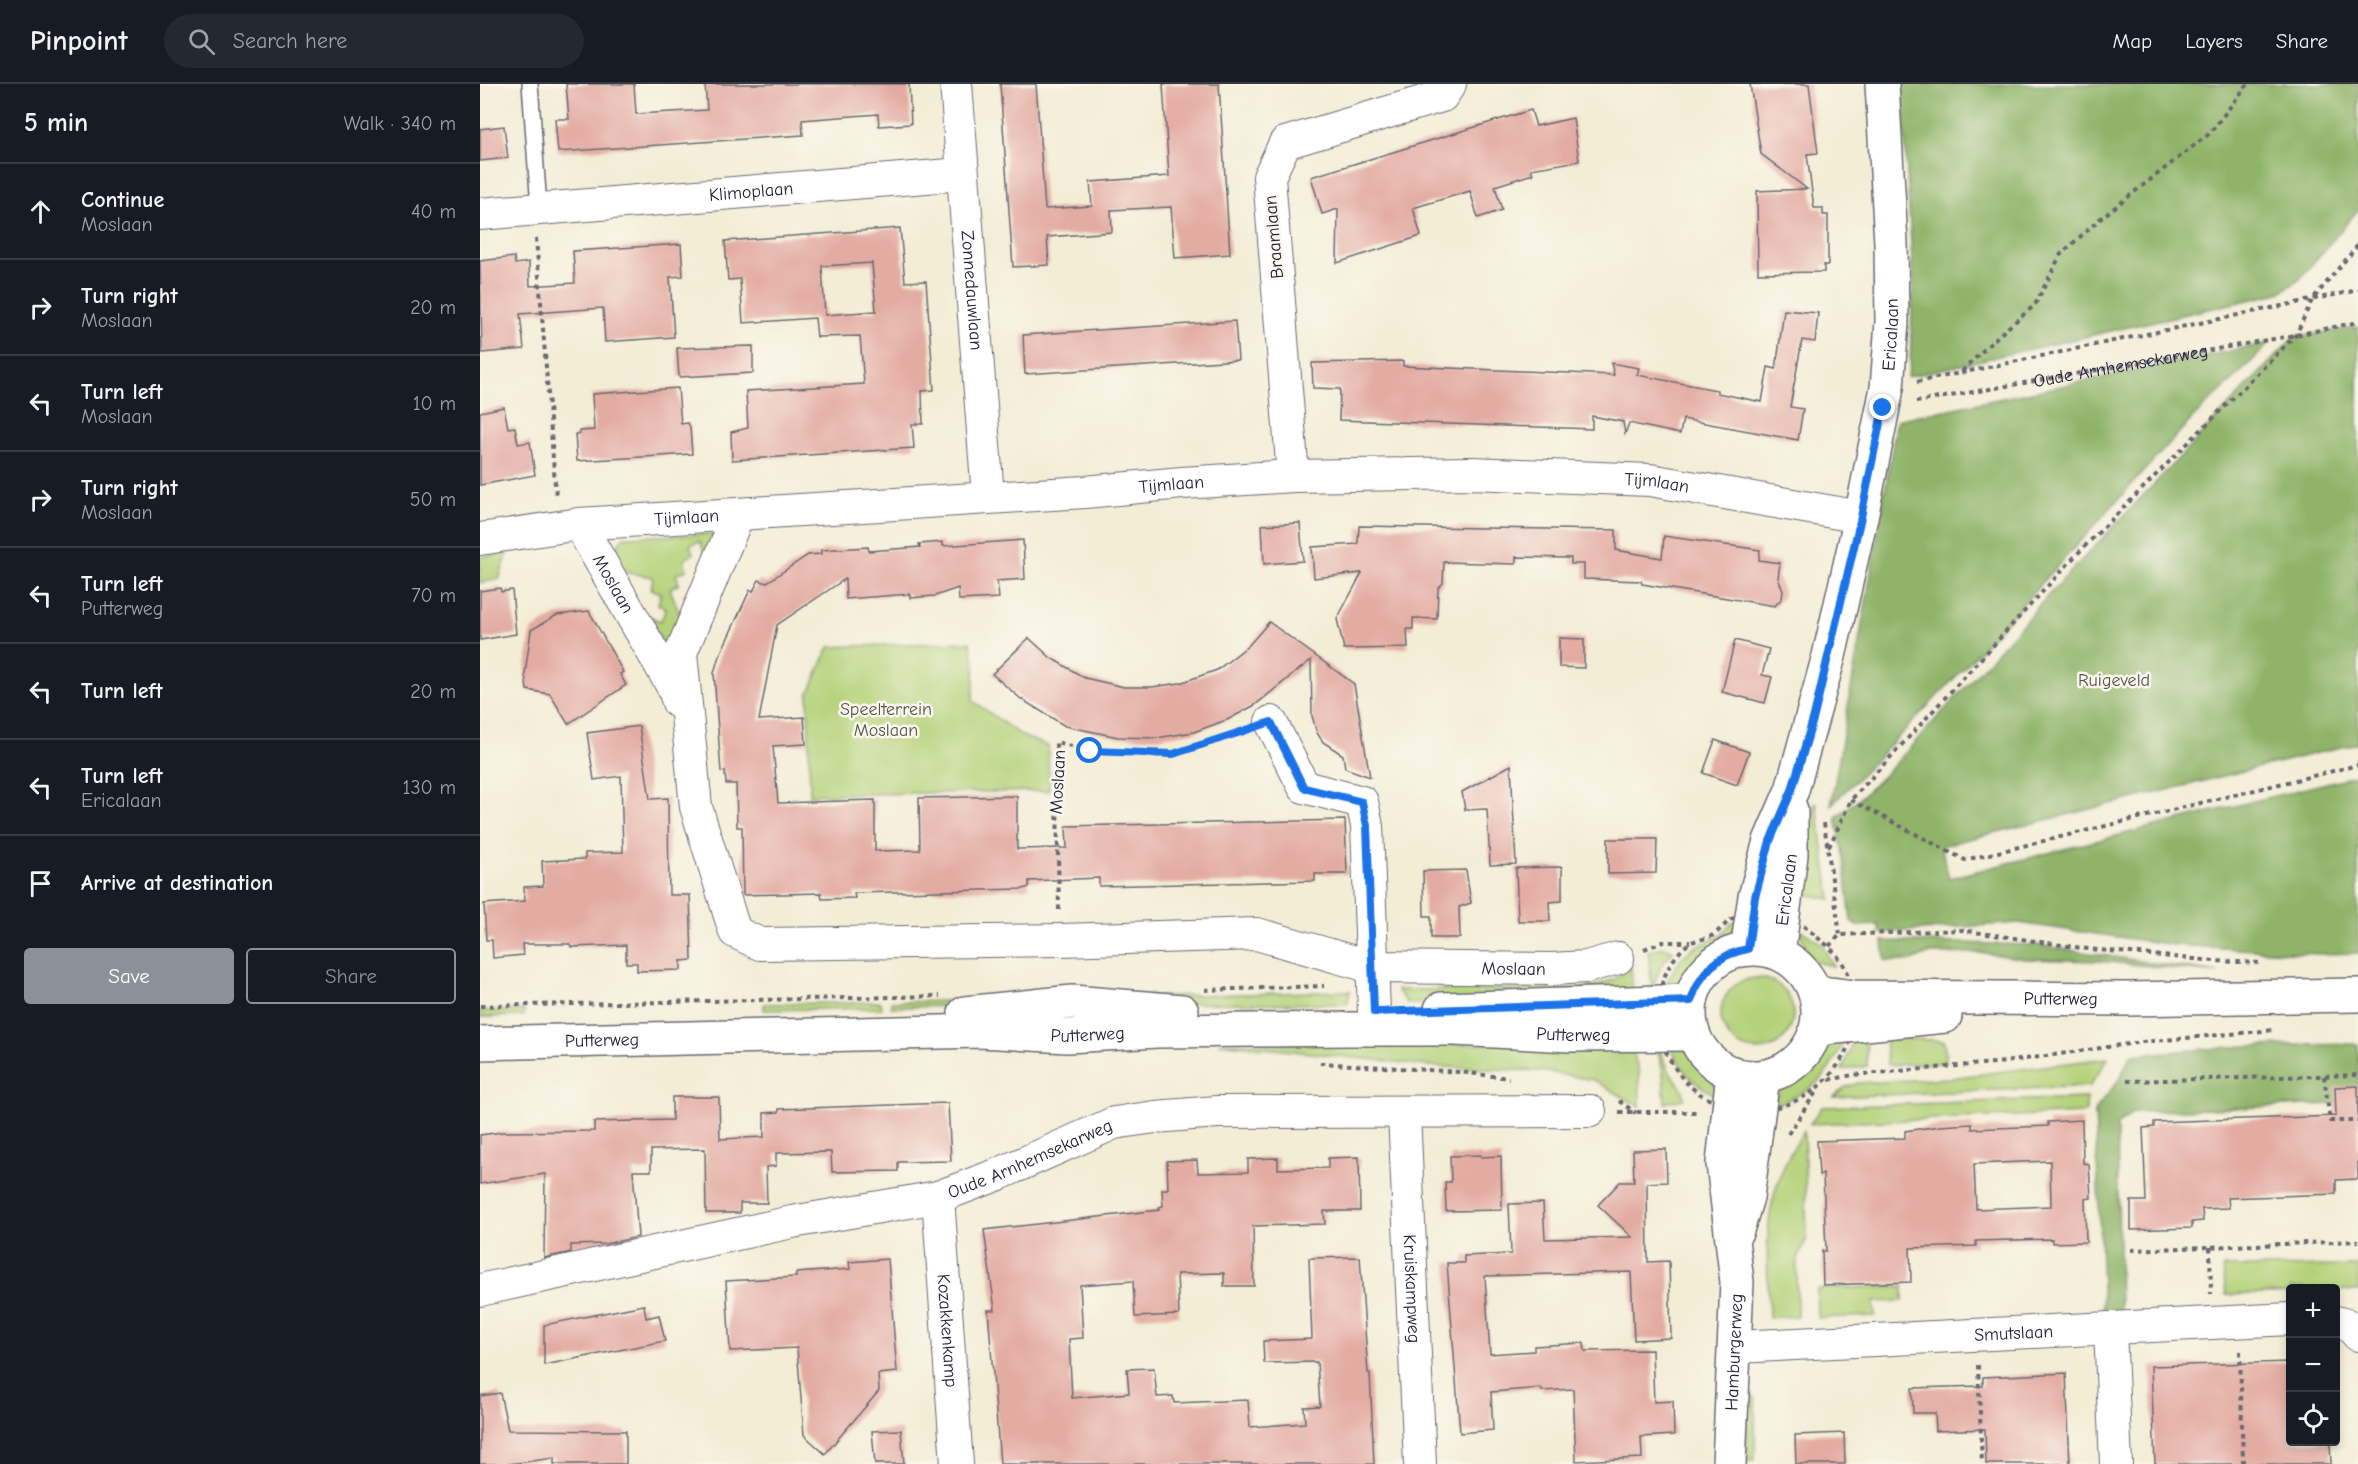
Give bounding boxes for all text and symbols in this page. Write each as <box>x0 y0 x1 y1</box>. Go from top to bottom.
search box <box>164 14 584 68</box>
text: Pinpoint <box>30 25 128 57</box>
icon: search <box>185 25 218 58</box>
text: Search here <box>233 28 347 54</box>
text: Map <box>2113 29 2152 53</box>
text: Layers <box>2185 29 2243 53</box>
text: Share <box>2276 29 2328 53</box>
text: 5 min <box>24 108 88 138</box>
text: Walk · 340 m <box>344 112 456 135</box>
street label: Klimoplaan <box>708 178 794 205</box>
text: Continue <box>81 187 164 213</box>
street label: Braamlaan <box>1260 194 1288 280</box>
icon: ahead <box>24 195 57 228</box>
text: 40 m <box>411 200 456 223</box>
text: Moslaan <box>81 213 153 236</box>
street label: Zonnedauwlaan <box>957 230 987 351</box>
text: Turn right <box>81 283 178 309</box>
icon: right <box>24 291 57 324</box>
text: 20 m <box>410 296 456 319</box>
street label: Ericalaan <box>1878 298 1903 372</box>
text: Moslaan <box>81 309 153 332</box>
street label: Oude Arnhemsekarweg <box>2032 340 2210 392</box>
text: Turn left <box>81 379 163 405</box>
icon: left <box>24 387 57 420</box>
text: 10 m <box>413 392 456 415</box>
route end <box>1869 394 1895 420</box>
text: Moslaan <box>81 405 153 428</box>
street label: Tijmlaan <box>1624 469 1691 497</box>
street label: Tijmlaan <box>1138 471 1205 497</box>
text: Turn right <box>81 475 178 501</box>
icon: right <box>24 483 57 516</box>
text: 50 m <box>410 488 456 511</box>
text: Moslaan <box>81 501 153 524</box>
street label: Tijmlaan <box>653 505 720 530</box>
street label: Moslaan <box>588 551 639 617</box>
text: Turn left <box>81 571 163 597</box>
icon: left <box>24 579 57 612</box>
text: 70 m <box>411 584 456 607</box>
text: Putterweg <box>81 597 163 620</box>
park label: Ruigeveld <box>2078 670 2150 691</box>
icon: left <box>24 675 57 708</box>
text: Turn left <box>81 678 163 704</box>
text: 20 m <box>410 680 456 703</box>
park label: Speelterrein Moslaan <box>840 699 932 741</box>
route start <box>1076 737 1102 763</box>
street label: Moslaan <box>1046 749 1070 815</box>
text: Turn left <box>81 763 163 789</box>
icon: left <box>24 771 57 804</box>
text: 130 m <box>403 776 456 799</box>
text: Ericalaan <box>81 789 162 812</box>
street label: Ericalaan <box>1771 852 1802 927</box>
icon: arrive <box>24 867 57 900</box>
text: Arrive at destination <box>81 870 273 896</box>
button: Save <box>24 948 234 1004</box>
button: Share <box>246 948 456 1004</box>
street label: Moslaan <box>1481 958 1546 979</box>
street label: Putterweg <box>2023 988 2098 1009</box>
street label: Putterweg <box>1050 1022 1125 1047</box>
street label: Putterweg <box>1536 1023 1611 1046</box>
street label: Putterweg <box>565 1029 639 1051</box>
street label: Oude Arnhemsekarweg <box>945 1115 1115 1203</box>
street label: Kruiskampweg <box>1399 1234 1425 1344</box>
street label: Kozakkenkamp <box>933 1273 962 1388</box>
map controls <box>2286 1284 2340 1446</box>
button: + <box>2286 1284 2340 1338</box>
street label: Hamburgerweg <box>1721 1293 1747 1411</box>
street label: Smutslaan <box>1974 1320 2054 1345</box>
button: − <box>2286 1338 2340 1392</box>
button: locate <box>2286 1392 2340 1446</box>

